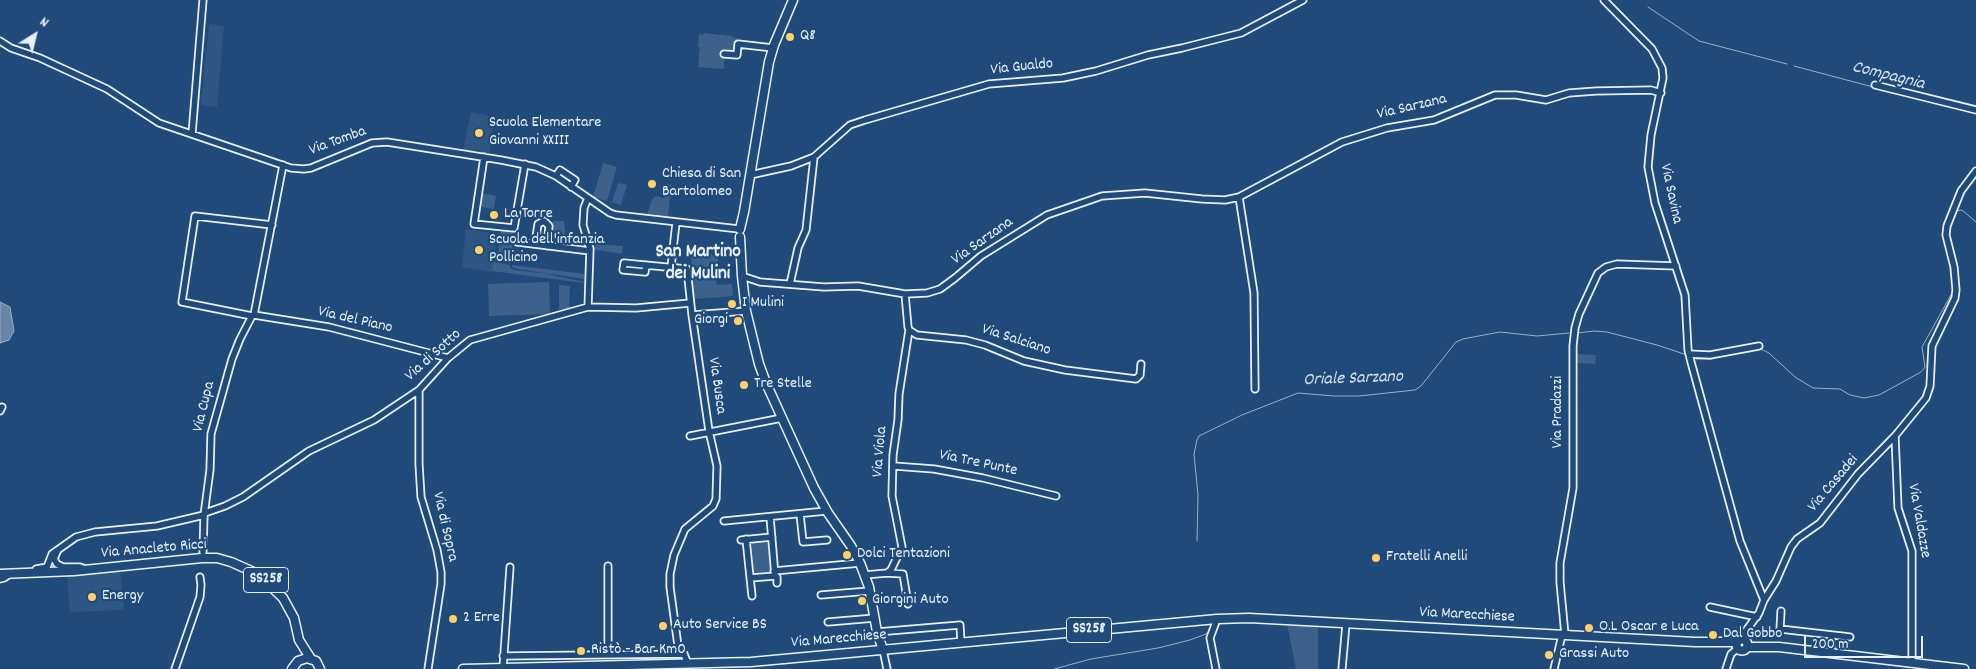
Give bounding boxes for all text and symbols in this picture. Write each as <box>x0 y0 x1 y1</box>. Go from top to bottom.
north arrow <box>10 10 60 60</box>
text: N <box>35 13 52 33</box>
place label: Q8 <box>800 27 816 47</box>
marker: Q8 <box>784 31 796 43</box>
street label: Via Gualdo <box>990 55 1054 81</box>
water label: Compagnia <box>1850 58 1926 96</box>
street label: Via Sarzana <box>1375 91 1449 125</box>
place label: Scuola Elementare Giovanni XXIII <box>489 114 601 152</box>
street label: Via Tomba <box>307 123 369 161</box>
marker: Scuola Elementare Giovanni XXIII <box>473 127 485 139</box>
street label: Via Savina <box>1654 162 1686 226</box>
place label: Chiesa di San Bartolomeo <box>662 165 741 203</box>
marker: Chiesa di San Bartolomeo <box>646 178 658 190</box>
place label: La Torre <box>504 205 553 225</box>
marker: La Torre <box>488 209 500 221</box>
street label: Via Sarzana <box>949 214 1017 270</box>
place label: Scuola dell'infanzia Pollicino <box>489 231 604 269</box>
district label: San Martino dei Mulini <box>655 242 741 286</box>
marker: Scuola dell'infanzia Pollicino <box>473 244 485 256</box>
place label: I Mulini <box>742 294 784 314</box>
marker: I Mulini <box>726 298 738 310</box>
street label: Via del Piano <box>316 303 394 339</box>
place label: Giorgi <box>694 311 728 331</box>
marker: Giorgi <box>732 315 744 327</box>
street label: Via Salciano <box>979 321 1053 361</box>
street label: Via di Sotto <box>402 326 466 386</box>
street label: Via Busca <box>703 356 729 416</box>
water label: Oriale Sarzano <box>1303 367 1403 393</box>
place label: Tre Stelle <box>754 375 812 395</box>
street label: Via Pradazzi <box>1549 376 1569 448</box>
marker: Tre Stelle <box>738 379 750 391</box>
street label: Via Cupa <box>189 380 221 434</box>
street label: Via Viola <box>869 426 893 478</box>
street label: Via Tre Punte <box>937 446 1019 482</box>
street label: Via Casadei <box>1804 451 1864 517</box>
street label: Via Valdazze <box>1902 482 1934 560</box>
street label: Via di Sopra <box>427 490 461 564</box>
street label: Via Anacleto Ricci <box>100 536 208 564</box>
place label: Dolci Tentazioni <box>857 545 950 565</box>
place label: Fratelli Anelli <box>1386 548 1467 568</box>
marker: Dolci Tentazioni <box>841 549 853 561</box>
marker: Fratelli Anelli <box>1370 552 1382 564</box>
road number: SS258 <box>244 568 288 592</box>
place label: Energy <box>102 587 143 607</box>
marker: Energy <box>86 591 98 603</box>
place label: Giorgini Auto <box>872 591 949 611</box>
marker: Giorgini Auto <box>856 595 868 607</box>
street label: Via Marecchiese <box>1419 604 1515 628</box>
place label: 2 Erre <box>463 609 500 629</box>
marker: 2 Erre <box>447 613 459 625</box>
place label: Auto Service BS <box>673 616 767 636</box>
road number: SS258 <box>1066 618 1112 642</box>
place label: O.L Oscar e Luca <box>1599 618 1699 638</box>
marker: Auto Service BS <box>657 620 669 632</box>
marker: O.L Oscar e Luca <box>1583 622 1595 634</box>
place label: Dal Gobbo <box>1723 625 1782 645</box>
street label: Via Marecchiese <box>791 626 887 654</box>
scale bar <box>1806 626 1925 658</box>
marker: Dal Gobbo <box>1707 629 1719 641</box>
text: 200 m <box>1812 634 1849 656</box>
place label: Ristò - Bar Km0 <box>591 641 686 661</box>
marker: Ristò - Bar Km0 <box>575 645 587 657</box>
place label: Grassi Auto <box>1559 645 1629 665</box>
marker: Grassi Auto <box>1543 649 1555 661</box>

